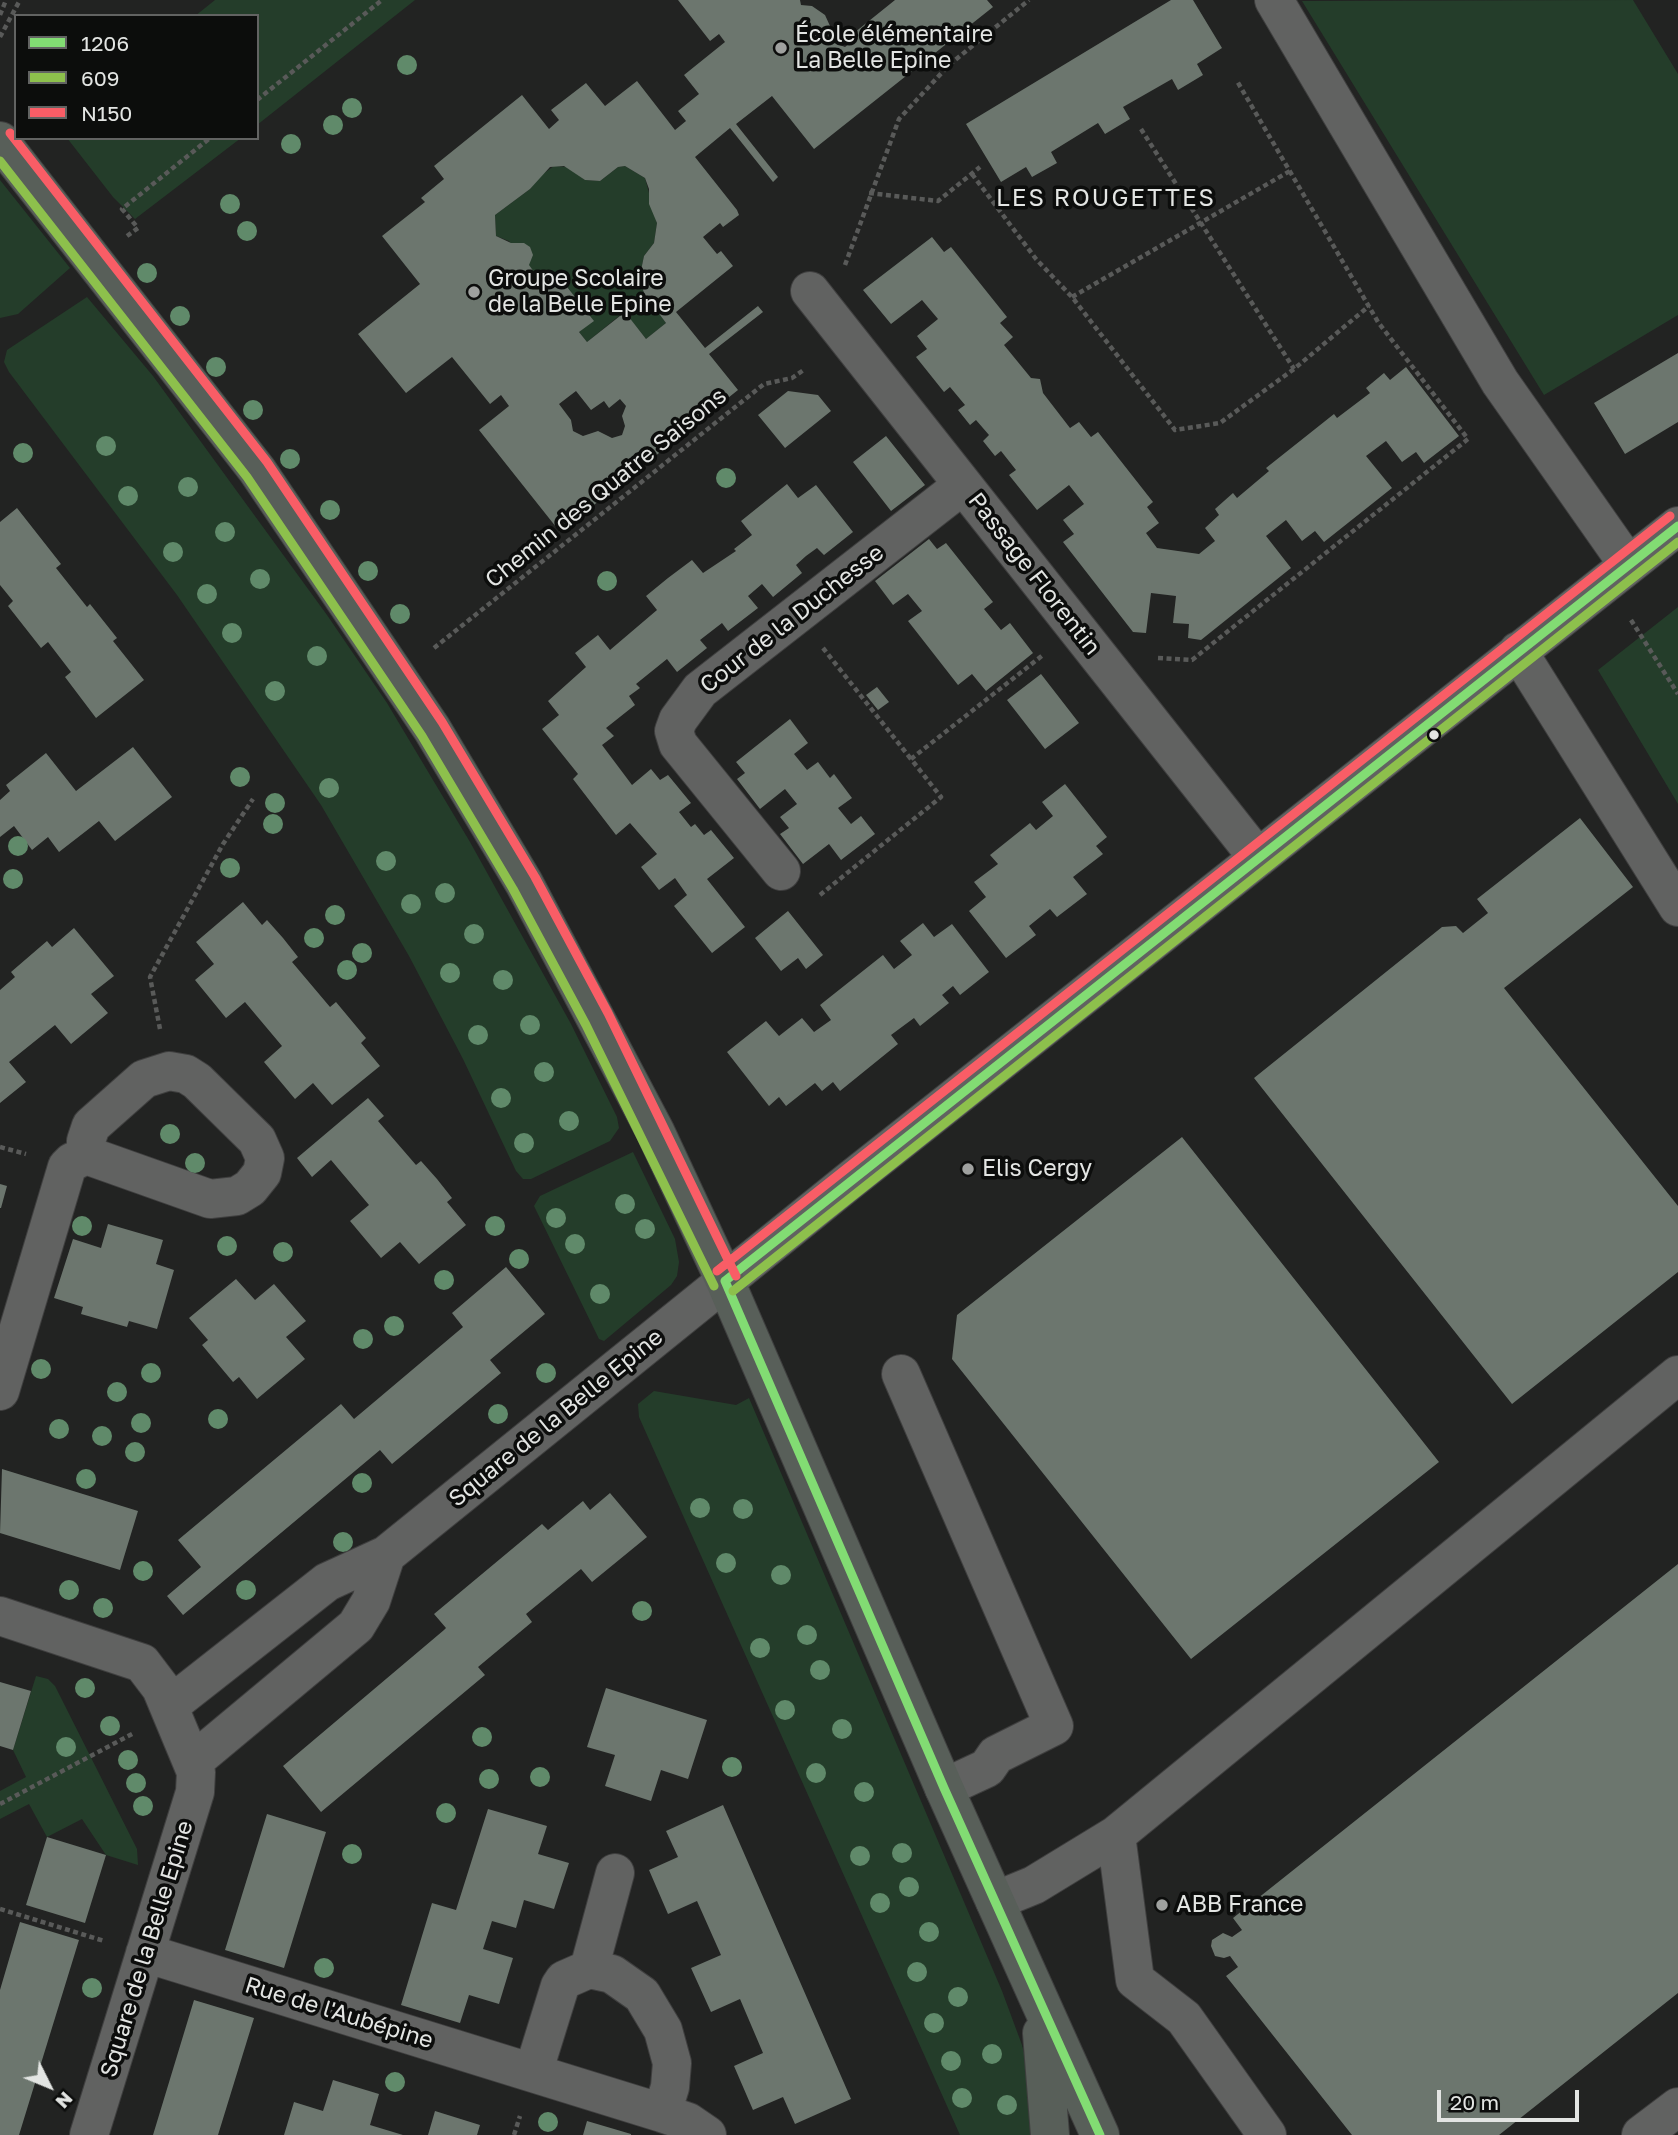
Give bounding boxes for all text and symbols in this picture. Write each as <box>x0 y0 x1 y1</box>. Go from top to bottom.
legend <box>14 14 259 140</box>
place label: École élémentaire La Belle Epine <box>795 21 993 75</box>
text: 1206 <box>81 30 129 56</box>
marker: École élémentaire La Belle Epine <box>773 40 789 56</box>
text: 609 <box>81 65 119 91</box>
text: N150 <box>81 100 132 126</box>
district label: LES ROUGETTES <box>998 184 1214 212</box>
place label: Groupe Scolaire de la Belle Epine <box>488 265 671 319</box>
marker: Groupe Scolaire de la Belle Epine <box>466 284 482 300</box>
street label: Chemin des Quatre Saisons <box>480 382 732 594</box>
street label: Passage Florentin <box>962 487 1106 661</box>
street label: Cour de la Duchesse <box>695 539 889 699</box>
unlabelled marker <box>1427 728 1441 742</box>
place label: Elis Cergy <box>982 1155 1092 1183</box>
marker: Elis Cergy <box>960 1161 976 1177</box>
street label: Square de la Belle Epine <box>444 1323 668 1513</box>
street label: Square de la Belle Epine <box>95 1817 199 2081</box>
place label: ABB France <box>1176 1891 1303 1919</box>
marker: ABB France <box>1154 1897 1170 1913</box>
street label: Rue de l'Aubépine <box>242 1971 436 2055</box>
north arrow <box>14 2051 84 2121</box>
scale bar <box>1440 2076 1582 2120</box>
text: N <box>51 2088 78 2114</box>
text: 20 m <box>1450 2089 1499 2115</box>

